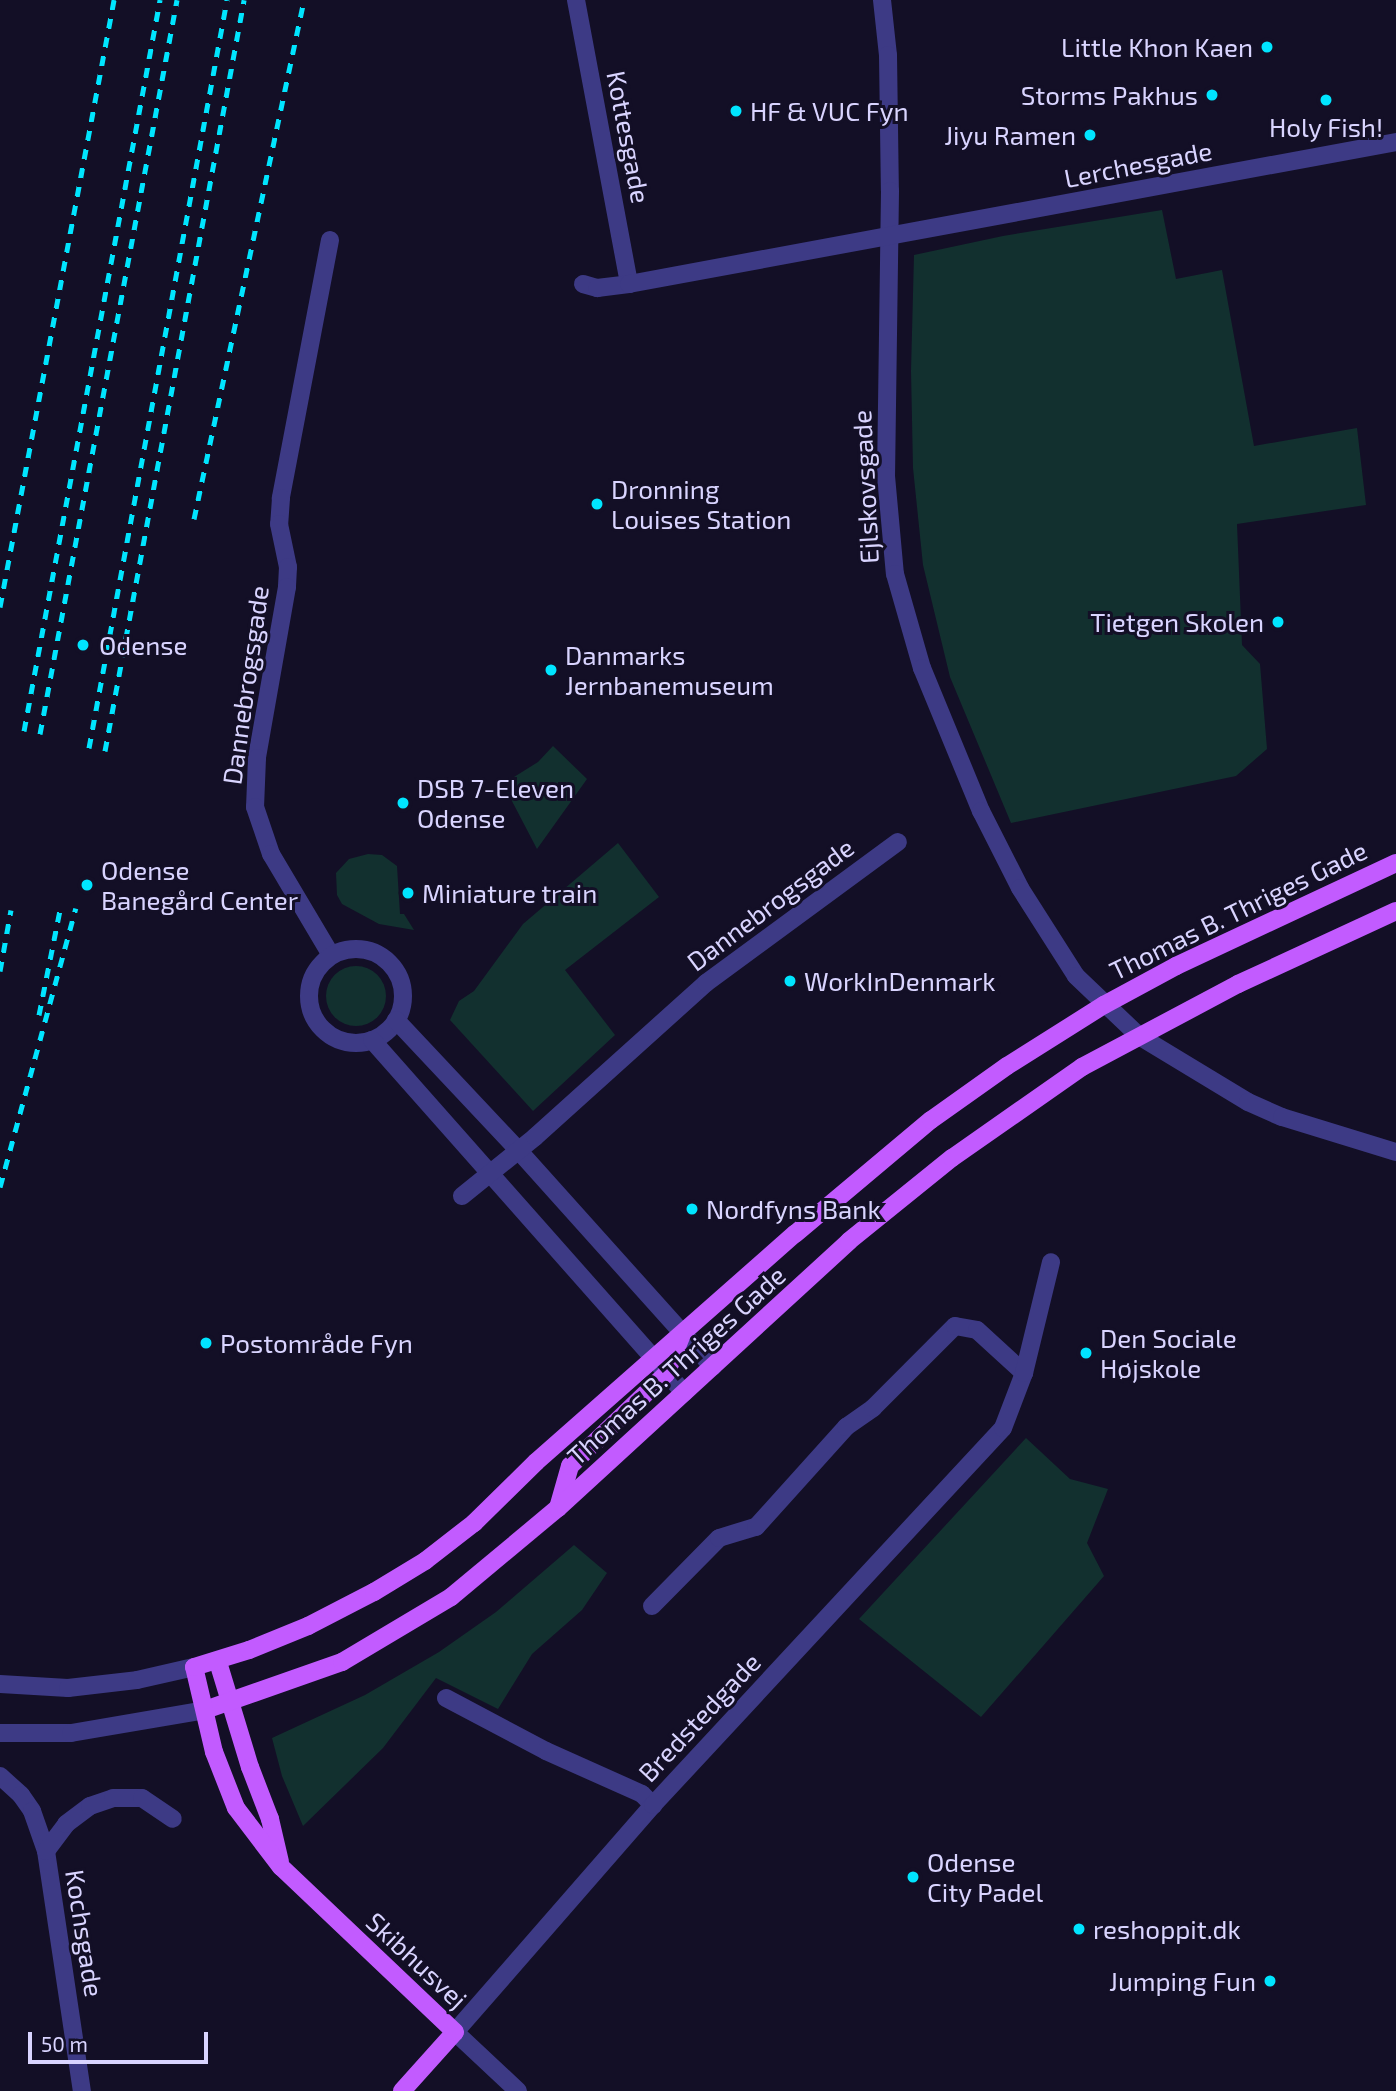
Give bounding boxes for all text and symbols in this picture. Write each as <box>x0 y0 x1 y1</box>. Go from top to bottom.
place label: Little Khon Kaen <box>1061 31 1253 63</box>
marker: Little Khon Kaen <box>1259 39 1275 55</box>
street label: Kottesgade <box>601 68 657 206</box>
place label: Storms Pakhus <box>1021 79 1198 111</box>
marker: Storms Pakhus <box>1204 87 1220 103</box>
marker: Holy Fish! <box>1318 92 1334 108</box>
place label: HF & VUC Fyn <box>750 95 910 127</box>
marker: HF & VUC Fyn <box>728 103 744 119</box>
place label: Holy Fish! <box>1269 111 1383 143</box>
place label: Jiyu Ramen <box>944 119 1076 151</box>
marker: Jiyu Ramen <box>1082 127 1098 143</box>
street label: Lerchesgade <box>1061 134 1215 194</box>
street label: Ejlskovsgade <box>845 409 885 565</box>
place label: Dronning Louises Station <box>611 473 791 534</box>
marker: Dronning Louises Station <box>589 496 605 512</box>
street label: Dannebrogsgade <box>216 583 274 787</box>
place label: Tietgen Skolen <box>1090 606 1264 638</box>
marker: Tietgen Skolen <box>1270 614 1286 630</box>
place label: Odense <box>99 629 188 661</box>
marker: Odense <box>73 635 93 655</box>
place label: Danmarks Jernbanemuseum <box>565 639 774 700</box>
marker: Danmarks Jernbanemuseum <box>543 662 559 678</box>
place label: DSB 7-Eleven Odense <box>417 772 574 834</box>
marker: DSB 7-Eleven Odense <box>395 795 411 811</box>
street label: Dannebrogsgade <box>681 831 859 977</box>
street label: Thomas B. Thriges Gade <box>1104 834 1372 986</box>
place label: Odense Banegård Center <box>101 854 298 916</box>
marker: Odense Banegård Center <box>79 877 95 893</box>
place label: Miniature train <box>422 877 598 909</box>
marker: Miniature train <box>400 885 416 901</box>
place label: WorkInDenmark <box>804 965 996 997</box>
marker: WorkInDenmark <box>782 973 798 989</box>
place label: Nordfyns Bank <box>706 1193 881 1225</box>
marker: Nordfyns Bank <box>684 1201 700 1217</box>
street label: Thomas B. Thriges Gade <box>560 1259 792 1471</box>
place label: Den Sociale Højskole <box>1100 1322 1237 1384</box>
place label: Postområde Fyn <box>220 1327 413 1359</box>
marker: Postområde Fyn <box>198 1335 214 1351</box>
marker: Den Sociale Højskole <box>1078 1345 1094 1361</box>
street label: Bredstedgade <box>631 1646 767 1788</box>
place label: Odense City Padel <box>927 1846 1044 1908</box>
street label: Kochsgade <box>60 1867 110 1999</box>
marker: Odense City Padel <box>905 1869 921 1885</box>
street label: Skibhusvej <box>360 1906 474 2014</box>
place label: reshoppit.dk <box>1093 1913 1241 1945</box>
marker: reshoppit.dk <box>1071 1921 1087 1937</box>
place label: Jumping Fun <box>1109 1965 1256 1997</box>
marker: Jumping Fun <box>1262 1973 1278 1989</box>
scale bar <box>32 2018 212 2062</box>
text: 50 m <box>41 2031 88 2056</box>

